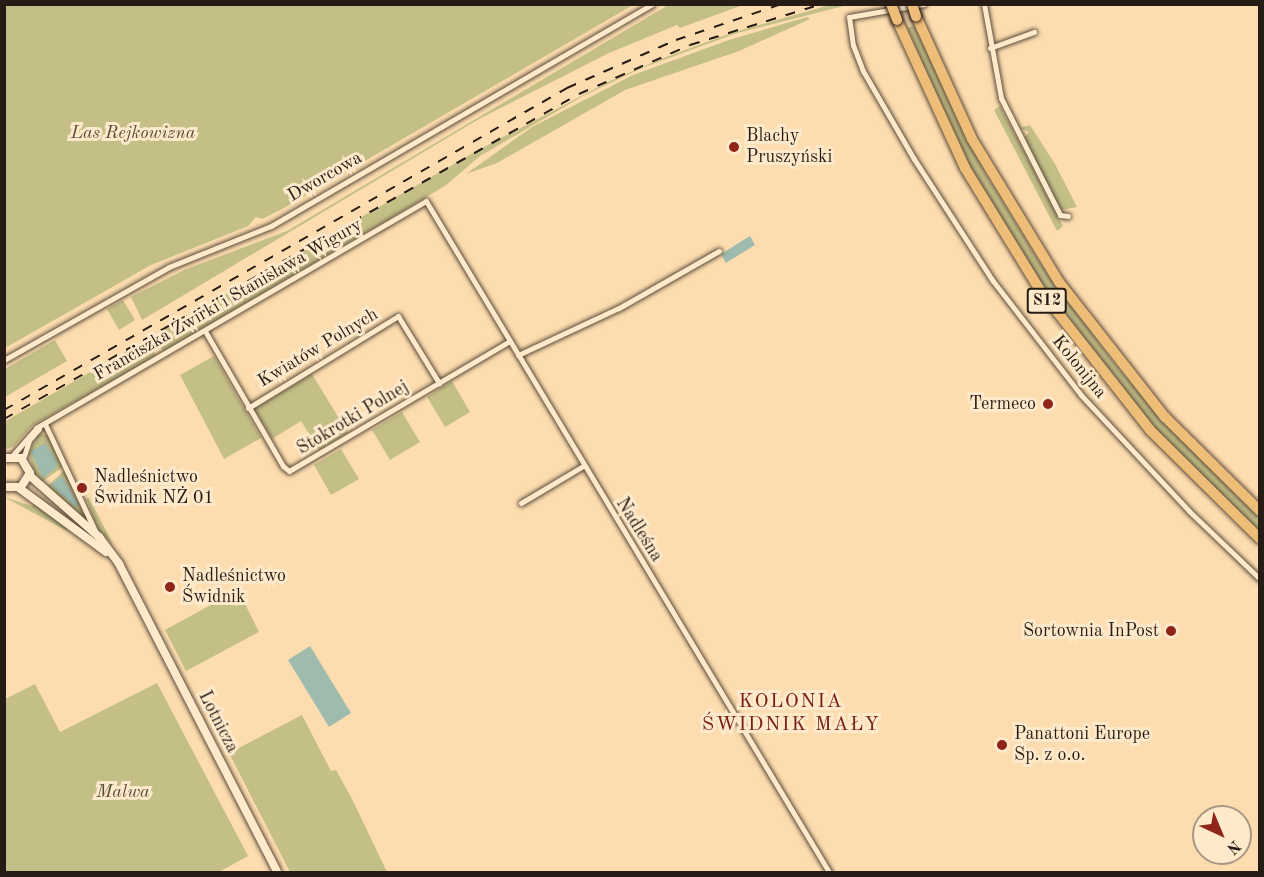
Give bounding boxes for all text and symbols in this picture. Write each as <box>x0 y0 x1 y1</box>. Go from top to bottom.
park label: Las Rejkowizna <box>71 122 195 144</box>
place label: Blachy Pruszyński <box>746 126 832 168</box>
marker: Blachy Pruszyński <box>727 140 741 154</box>
street label: Dworcowa <box>284 147 366 207</box>
street label: Franciszka Żwirki i Stanisława Wigury <box>90 214 366 386</box>
road number: S12 <box>1026 288 1068 314</box>
street label: Kwiatów Polnych <box>254 304 382 392</box>
street label: Kolonijna <box>1047 331 1111 403</box>
street label: Stokrotki Polnej <box>293 376 413 460</box>
place label: Termeco <box>969 393 1036 415</box>
marker: Termeco <box>1041 397 1055 411</box>
place label: Nadleśnictwo Świdnik NŻ 01 <box>94 467 214 510</box>
marker: Nadleśnictwo Świdnik NŻ 01 <box>75 481 89 495</box>
street label: Nadleśna <box>611 494 667 566</box>
place label: Nadleśnictwo Świdnik <box>182 566 286 608</box>
marker: Nadleśnictwo Świdnik <box>163 580 177 594</box>
place label: Sortownia InPost <box>1023 620 1159 642</box>
marker: Sortownia InPost <box>1164 624 1178 638</box>
street label: Lotnicza <box>193 687 243 757</box>
district label: KOLONIA ŚWIDNIK MAŁY <box>702 691 880 738</box>
place label: Panattoni Europe Sp. z o.o. <box>1014 724 1150 766</box>
marker: Panattoni Europe Sp. z o.o. <box>995 738 1009 752</box>
park label: Malwa <box>96 781 150 803</box>
north arrow <box>1192 805 1252 865</box>
text: N <box>1223 836 1243 857</box>

